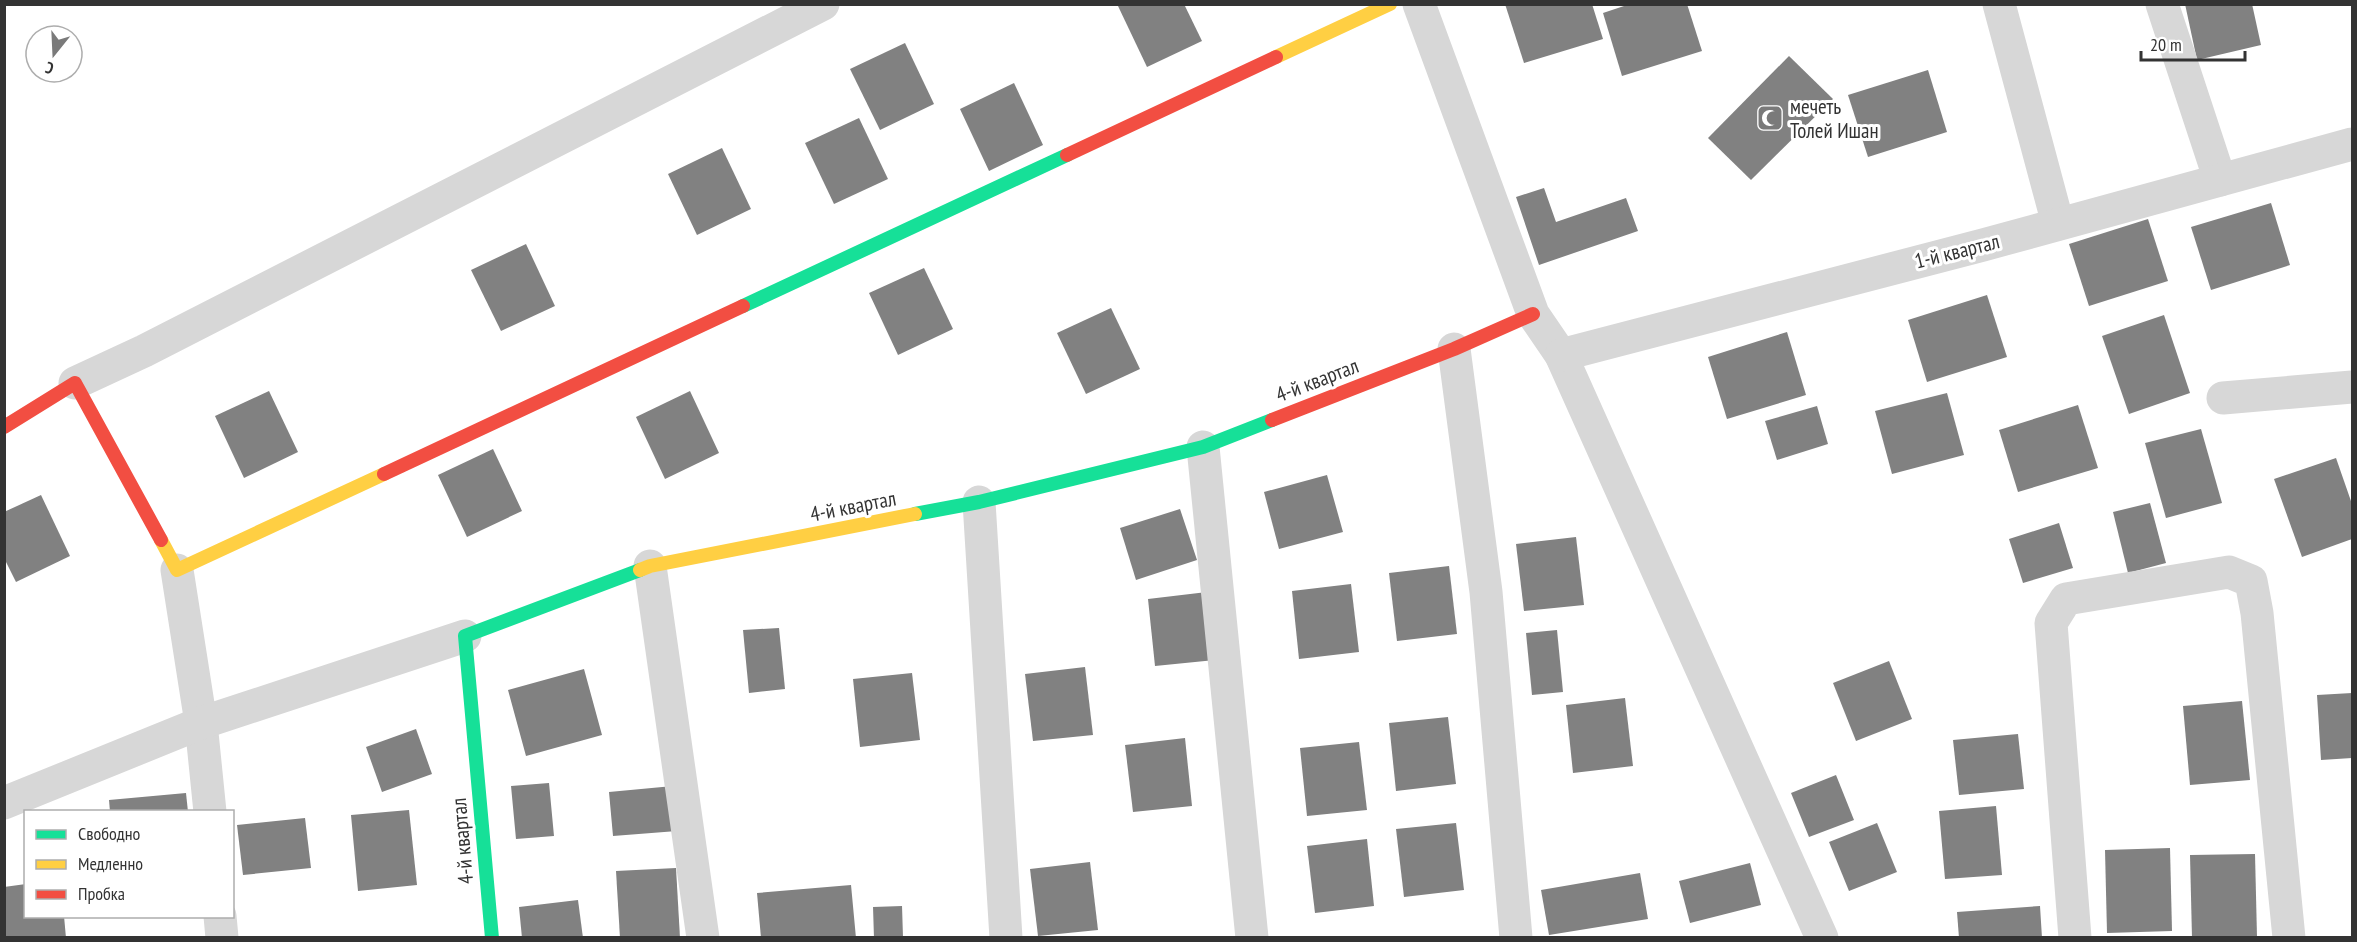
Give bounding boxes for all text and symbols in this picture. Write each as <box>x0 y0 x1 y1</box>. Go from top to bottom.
north arrow <box>24 24 84 84</box>
scale bar <box>2141 24 2244 62</box>
text: 20 m <box>2150 33 2182 56</box>
text: С <box>42 57 56 79</box>
place label: мечеть Толей Ишан <box>1790 93 1879 144</box>
mosque icon: мечеть Толей Ишан <box>1755 103 1785 133</box>
street label: 1-й квартал <box>1912 227 2002 275</box>
street label: 4-й квартал <box>1272 352 1362 408</box>
street label: 4-й квартал <box>808 484 898 528</box>
street label: 4-й квартал <box>445 797 479 885</box>
legend <box>24 810 234 918</box>
text: Свободно <box>78 822 141 845</box>
text: Медленно <box>78 852 143 875</box>
text: Пробка <box>78 882 125 905</box>

